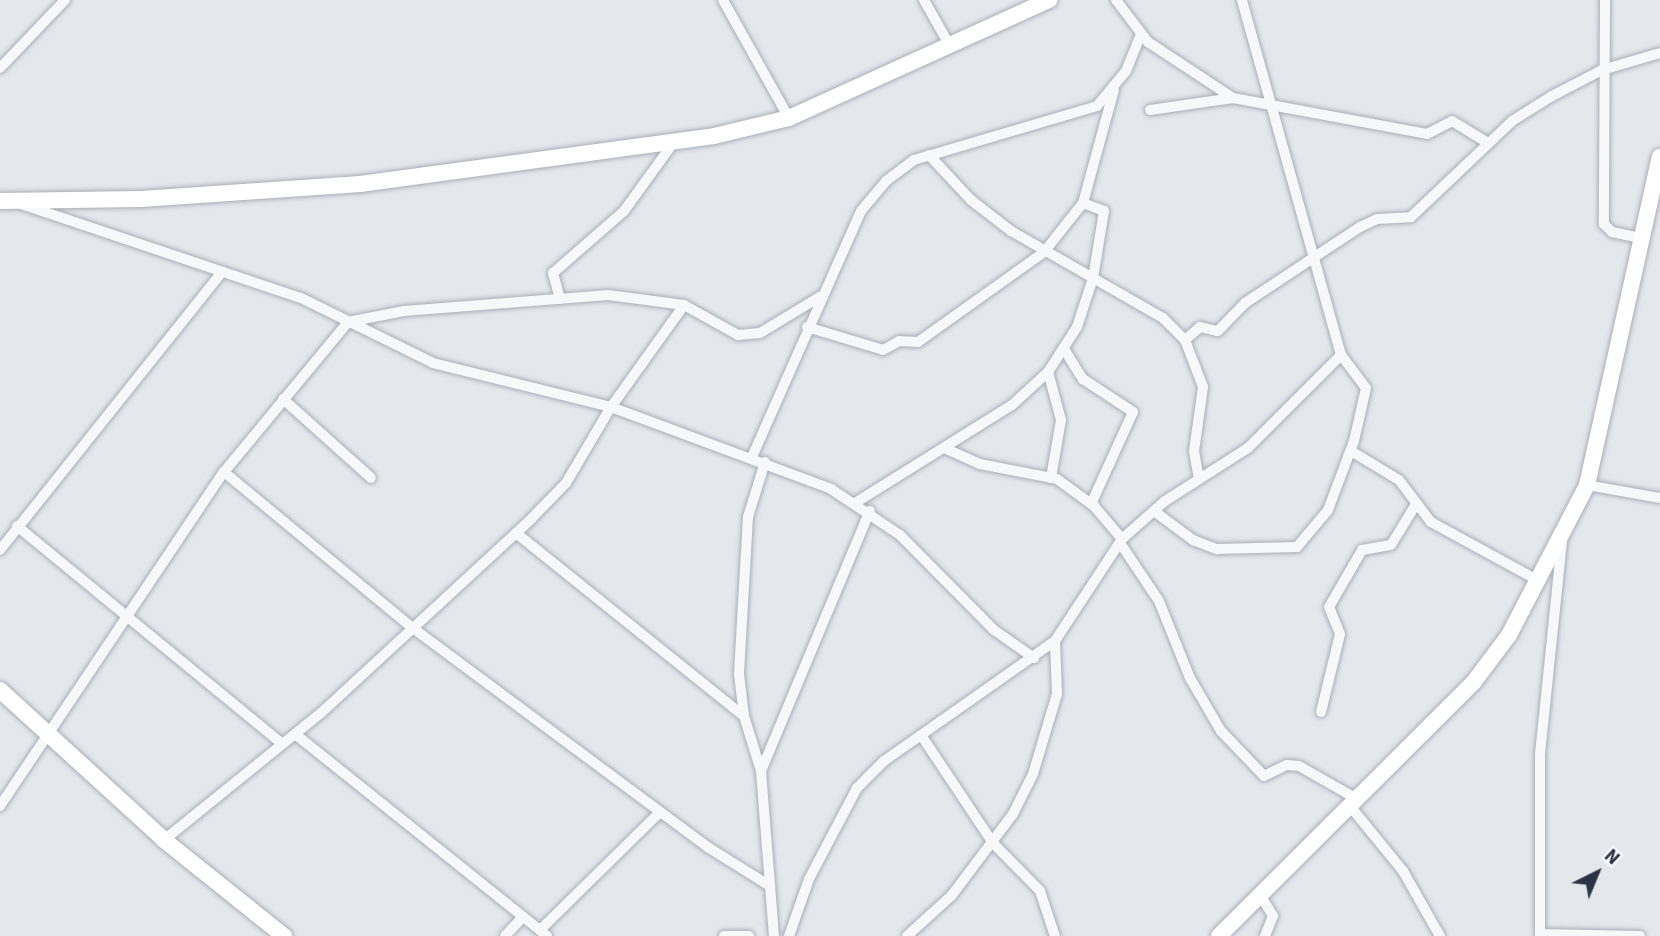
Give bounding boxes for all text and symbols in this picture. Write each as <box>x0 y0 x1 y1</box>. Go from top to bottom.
north arrow <box>1562 838 1632 908</box>
text: N <box>1598 843 1625 871</box>

